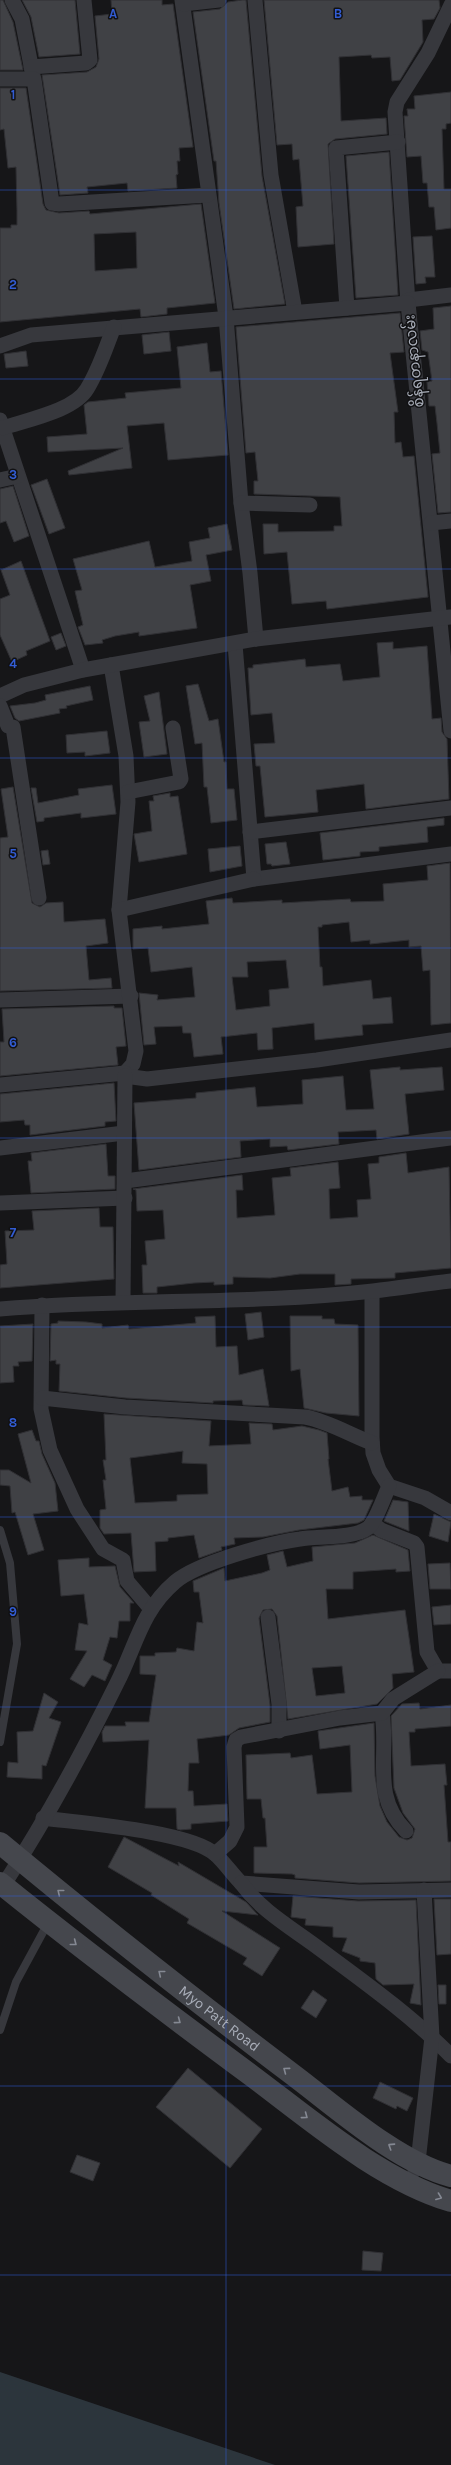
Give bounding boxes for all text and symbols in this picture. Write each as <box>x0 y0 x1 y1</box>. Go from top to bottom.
text: A <box>109 6 117 21</box>
text: B <box>334 6 342 21</box>
text: 1 <box>11 87 15 102</box>
text: 2 <box>9 277 17 292</box>
street label: စိန်ရတနာလမ်း <box>399 313 431 409</box>
text: 3 <box>9 467 17 482</box>
text: 4 <box>9 656 17 671</box>
text: 5 <box>9 846 17 861</box>
text: 6 <box>9 1035 17 1050</box>
text: 7 <box>10 1225 17 1240</box>
text: 8 <box>9 1415 17 1430</box>
text: 9 <box>9 1604 17 1619</box>
one-way arrow <box>57 1889 64 1896</box>
one-way arrow <box>70 1938 77 1946</box>
one-way arrow <box>158 1971 166 1978</box>
street label: Myo Patt Road <box>175 1982 264 2055</box>
one-way arrow <box>174 2016 181 2024</box>
one-way arrow <box>284 2067 291 2074</box>
one-way arrow <box>300 2111 307 2118</box>
one-way arrow <box>388 2143 395 2151</box>
one-way arrow <box>436 2193 443 2201</box>

